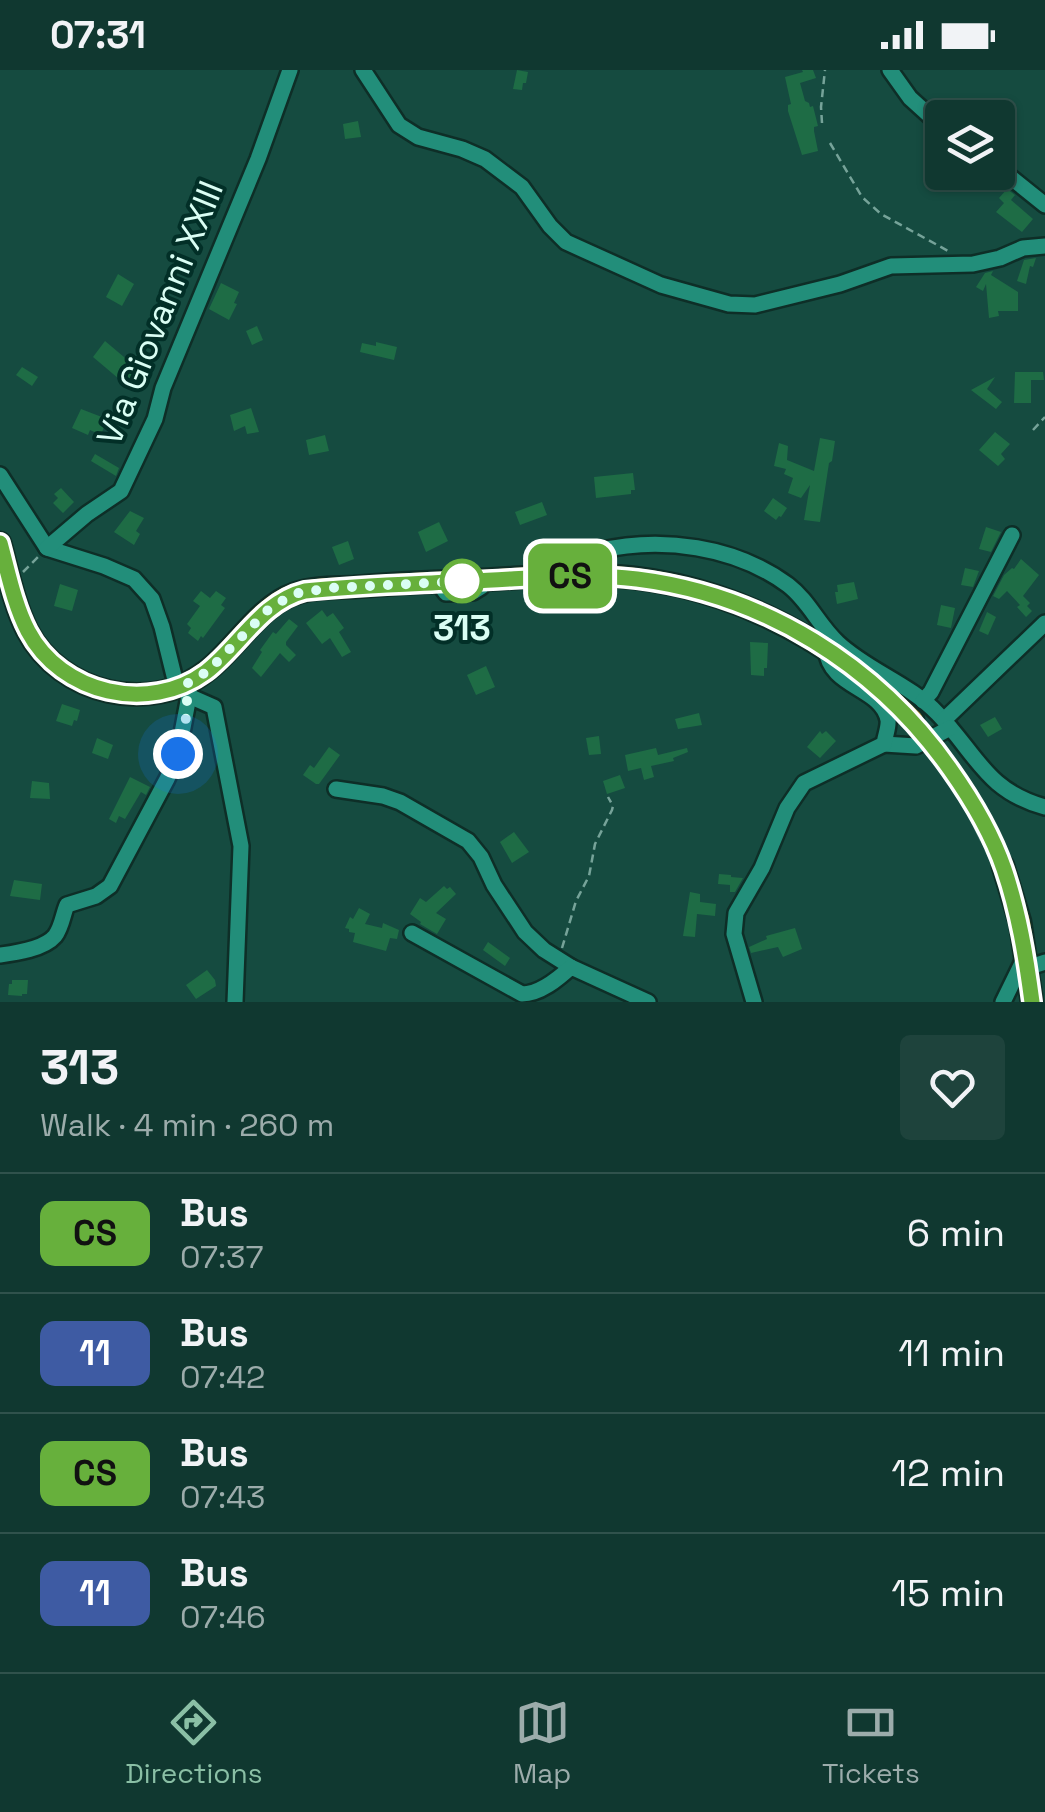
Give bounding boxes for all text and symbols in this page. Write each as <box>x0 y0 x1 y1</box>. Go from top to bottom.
text: 07:31 <box>50 11 146 59</box>
map controls <box>925 100 1015 190</box>
button: layers <box>925 100 1015 190</box>
street label: Via Giovanni XXIII <box>87 174 233 452</box>
line badge: CS <box>525 544 615 608</box>
text: CS <box>548 554 592 598</box>
marker: 313 <box>441 560 483 602</box>
place label: 313 <box>433 606 491 650</box>
your location <box>153 729 203 779</box>
button: heart <box>900 1035 1005 1140</box>
text: 313 <box>40 1037 119 1098</box>
text: Walk · 4 min · 260 m <box>40 1105 334 1145</box>
text: Bus <box>180 1189 249 1237</box>
text: 6 min <box>907 1209 1005 1257</box>
text: CS <box>73 1211 117 1255</box>
text: 07:37 <box>180 1237 263 1277</box>
text: Bus <box>180 1309 249 1357</box>
text: 11 min <box>898 1329 1005 1377</box>
text: 11 <box>79 1331 111 1375</box>
text: 07:42 <box>180 1357 265 1397</box>
text: Bus <box>180 1429 249 1477</box>
text: 12 min <box>891 1449 1005 1497</box>
text: CS <box>73 1451 117 1495</box>
text: 07:43 <box>180 1477 265 1517</box>
text: Bus <box>180 1549 249 1597</box>
text: 15 min <box>891 1569 1005 1617</box>
text: 11 <box>79 1571 111 1615</box>
text: 07:46 <box>180 1597 266 1637</box>
tab: Directions <box>125 1695 262 1791</box>
tab: Map <box>513 1695 571 1791</box>
tab: Tickets <box>822 1695 920 1791</box>

